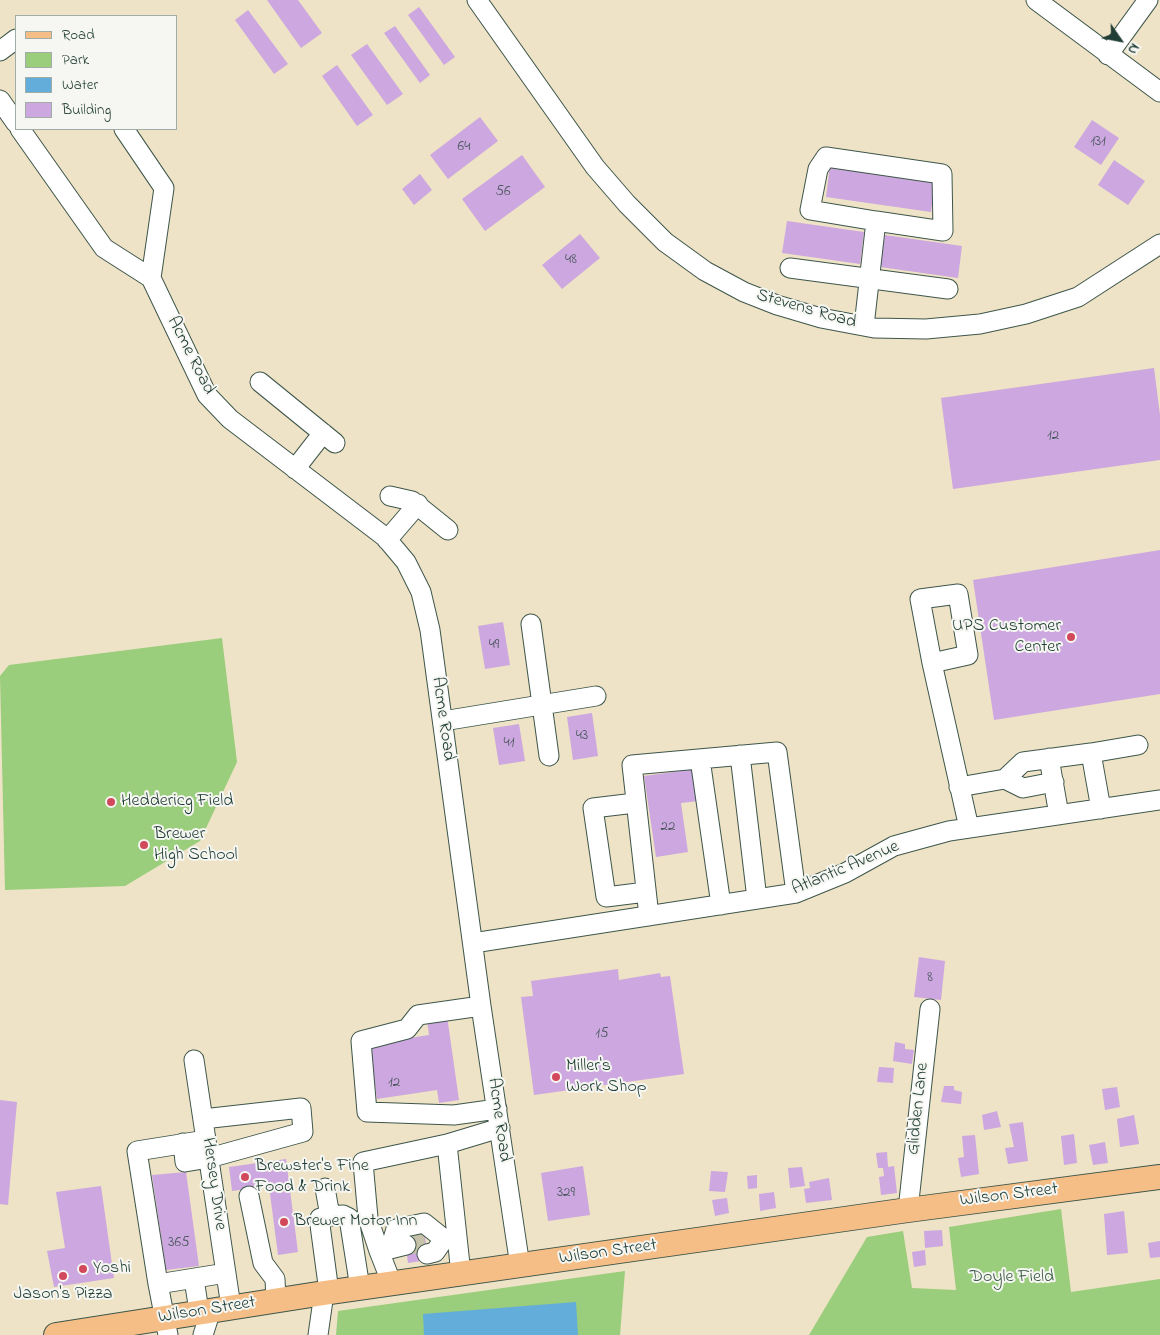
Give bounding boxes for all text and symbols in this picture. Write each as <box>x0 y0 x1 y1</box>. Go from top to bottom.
legend <box>15 15 178 130</box>
north arrow <box>1095 15 1145 65</box>
text: Road <box>62 24 95 46</box>
text: N <box>1122 39 1144 58</box>
text: Park <box>62 49 89 71</box>
text: Water <box>62 74 98 96</box>
text: Building <box>62 99 111 121</box>
house number: 131 <box>1090 134 1106 152</box>
house number: 64 <box>458 139 470 157</box>
house number: 56 <box>495 184 511 202</box>
house number: 48 <box>565 252 577 270</box>
street label: Stevens Road <box>754 285 858 335</box>
street label: Acme Road <box>161 313 219 399</box>
house number: 12 <box>1047 428 1059 446</box>
place label: UPS Customer Center <box>952 616 1061 659</box>
marker: UPS Customer Center <box>1065 631 1077 643</box>
house number: 49 <box>489 637 499 655</box>
street label: Acme Road <box>425 676 459 762</box>
house number: 43 <box>576 728 588 746</box>
house number: 41 <box>504 735 514 753</box>
place label: Heddericg Field <box>121 791 233 813</box>
marker: Heddericg Field <box>105 796 117 808</box>
house number: 22 <box>661 819 675 837</box>
place label: Brewer High School <box>154 824 237 866</box>
street label: Atlantic Avenue <box>789 837 903 901</box>
marker: Brewer High School <box>138 839 150 851</box>
house number: 8 <box>927 970 933 988</box>
house number: 15 <box>595 1026 609 1044</box>
place label: Miller's Work Shop <box>566 1056 647 1098</box>
street label: Glidden Lane <box>903 1062 935 1156</box>
marker: Miller's Work Shop <box>550 1071 562 1083</box>
house number: 12 <box>388 1075 400 1093</box>
street label: Acme Road <box>481 1077 515 1163</box>
street label: Hersey Drive <box>196 1136 230 1232</box>
place label: Brewster's Fine Food & Drink <box>255 1156 369 1198</box>
marker: Brewster's Fine Food & Drink <box>239 1171 251 1183</box>
street label: Wilson Street <box>959 1179 1059 1213</box>
house number: 329 <box>557 1185 575 1203</box>
place label: Brewer Motor Inn <box>294 1211 417 1233</box>
marker: Brewer Motor Inn <box>278 1216 290 1228</box>
house number: 365 <box>168 1235 190 1253</box>
street label: Wilson Street <box>558 1235 658 1271</box>
place label: Yoshi <box>93 1258 131 1280</box>
marker: Yoshi <box>77 1263 89 1275</box>
park label: Doyle Field <box>970 1267 1054 1289</box>
marker: Jason's Pizza <box>57 1270 69 1282</box>
place label: Jason's Pizza <box>14 1284 112 1306</box>
street label: Wilson Street <box>157 1293 257 1329</box>

